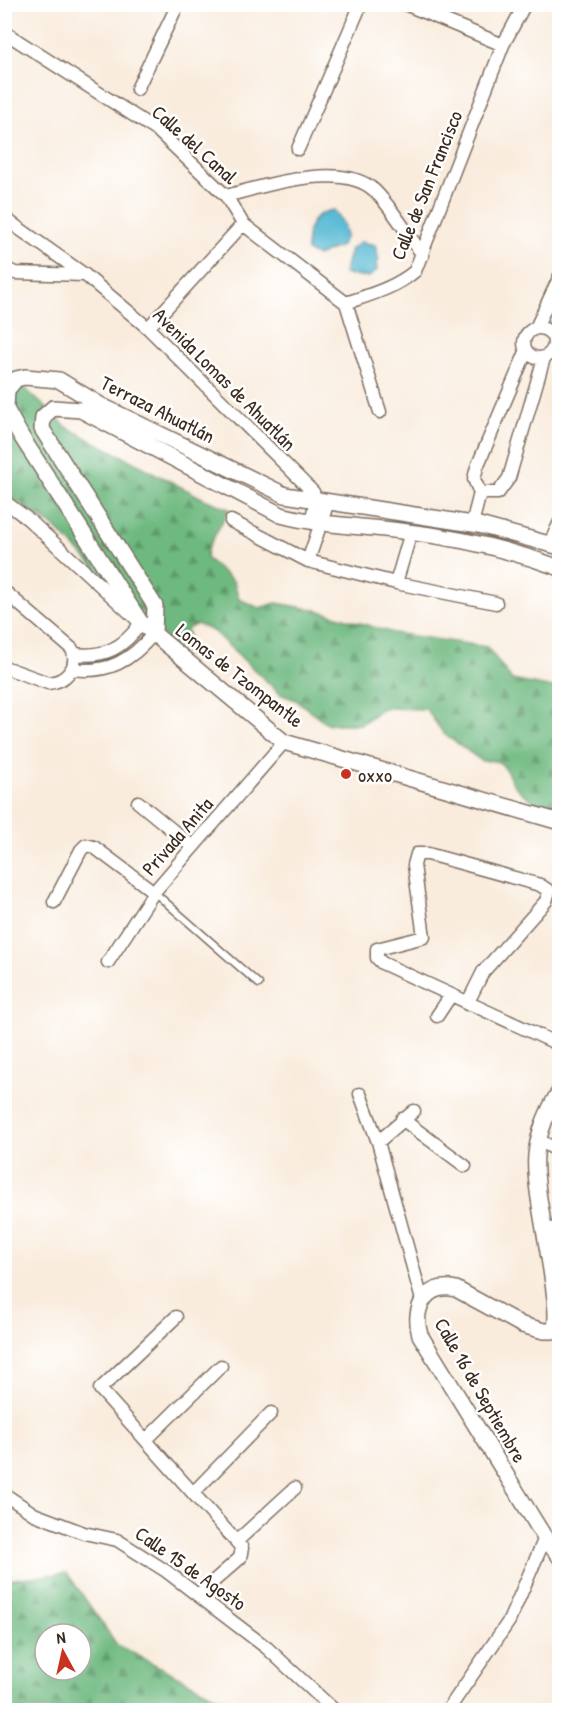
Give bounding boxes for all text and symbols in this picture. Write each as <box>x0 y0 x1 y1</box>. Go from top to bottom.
street label: Calle del Canal <box>146 98 244 190</box>
street label: Calle de San Francisco <box>384 106 468 264</box>
street label: Avenida Lomas de Ahuatlán <box>148 302 302 456</box>
street label: Terraza Ahuatlán <box>96 369 220 449</box>
street label: Lomas de Tzompantle <box>171 617 309 733</box>
place label: oxxo <box>358 761 392 788</box>
marker: oxxo <box>339 767 353 781</box>
street label: Privada Anita <box>135 791 219 881</box>
street label: Calle 16 de Septiembre <box>429 1313 533 1467</box>
street label: Calle 15 de Agosto <box>130 1520 252 1616</box>
north arrow <box>33 1622 93 1682</box>
text: N <box>55 1626 67 1649</box>

